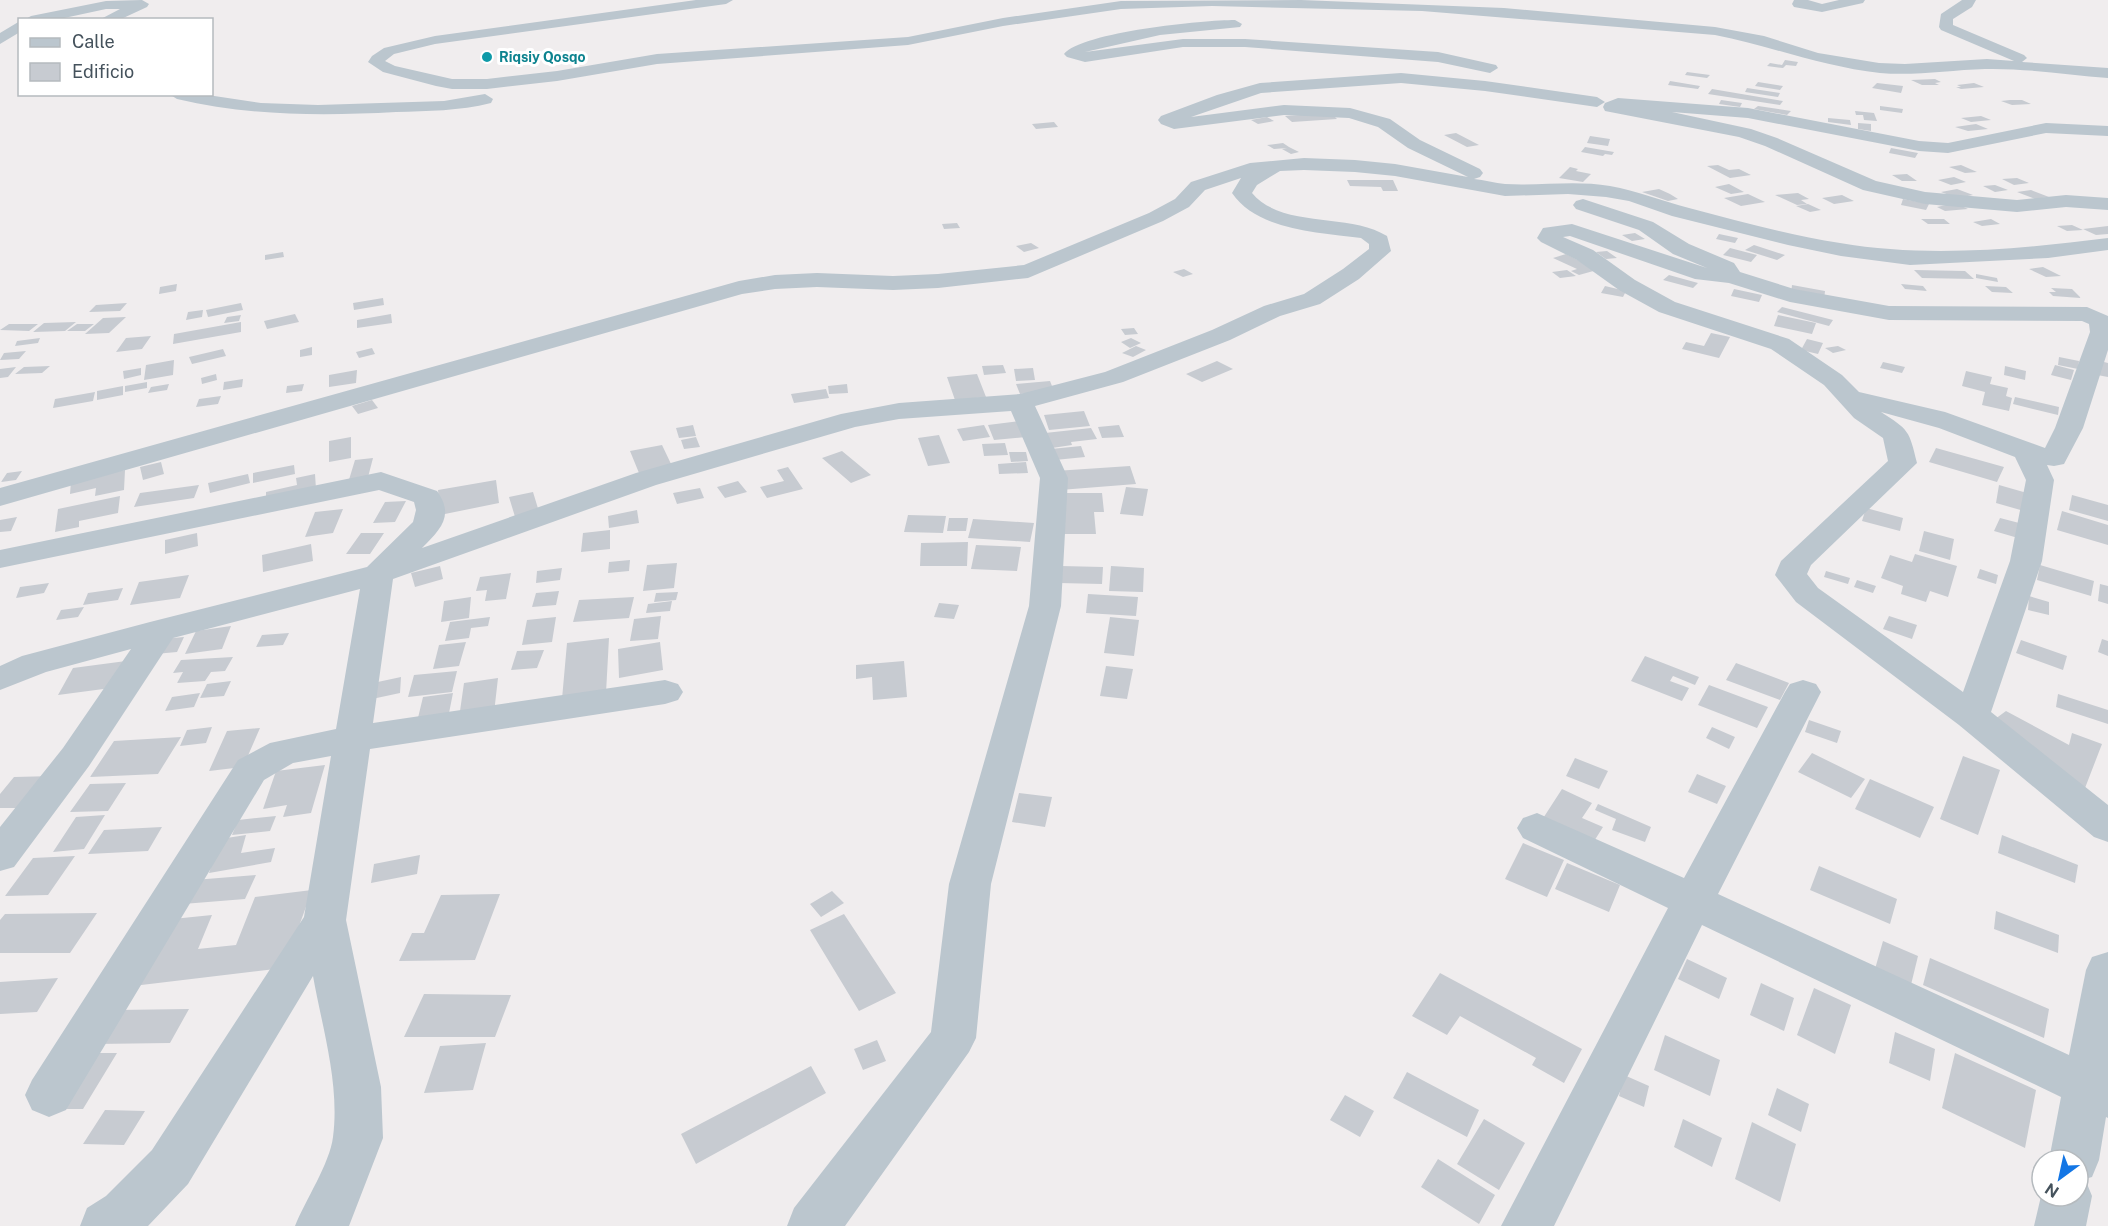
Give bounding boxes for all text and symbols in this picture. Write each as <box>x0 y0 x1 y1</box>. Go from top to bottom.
legend <box>18 18 213 96</box>
text: Calle <box>72 31 115 52</box>
place label: Riqsiy Qosqo <box>499 49 586 65</box>
marker: Riqsiy Qosqo <box>480 50 494 64</box>
text: Edificio <box>72 61 134 82</box>
north arrow <box>2030 1148 2090 1208</box>
text: N <box>2042 1179 2063 1202</box>

